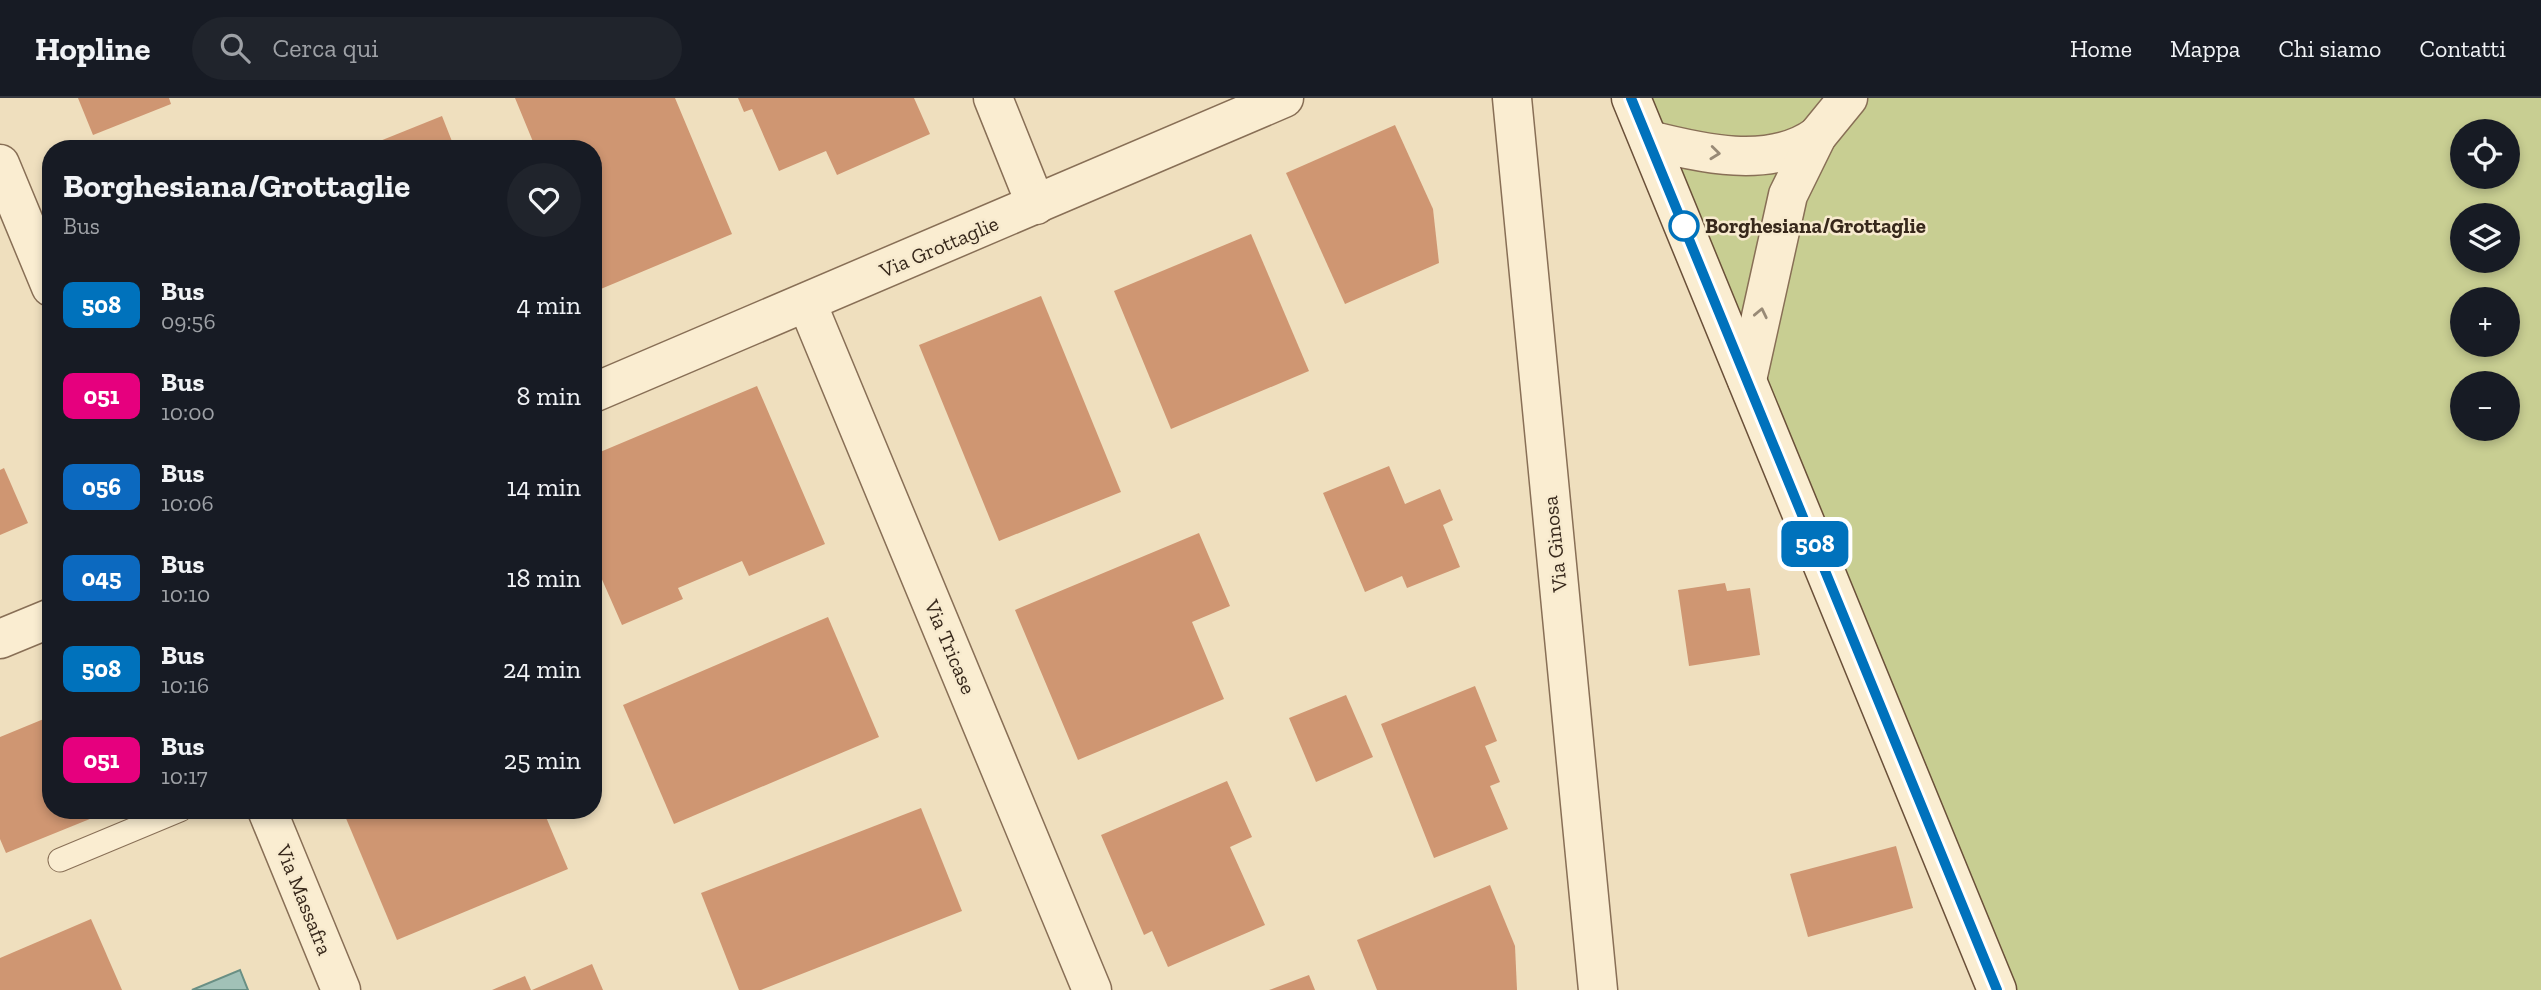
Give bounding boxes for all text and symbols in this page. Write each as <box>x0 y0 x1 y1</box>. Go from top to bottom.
search box <box>192 17 682 80</box>
text: Hopline <box>35 29 150 68</box>
icon: search <box>216 29 254 67</box>
text: Cerca qui <box>272 32 379 64</box>
text: Home <box>2070 34 2132 63</box>
text: Mappa <box>2170 34 2240 63</box>
text: Chi siamo <box>2278 34 2381 63</box>
text: Contatti <box>2419 34 2506 63</box>
map controls <box>2450 119 2520 441</box>
button: locate <box>2450 119 2520 189</box>
one-way arrow <box>1710 145 1721 160</box>
button: heart <box>507 163 581 237</box>
text: Borghesiana/Grottaglie <box>63 166 410 205</box>
button: layers <box>2450 203 2520 273</box>
street label: Via Grottaglie <box>875 210 1002 283</box>
marker: Borghesiana/Grottaglie <box>1669 211 1699 241</box>
text: Bus <box>63 212 100 240</box>
place label: Borghesiana/Grottaglie <box>1705 213 1926 238</box>
text: Bus <box>161 275 204 307</box>
button: + <box>2450 287 2520 357</box>
text: 4 min <box>516 289 581 321</box>
text: 508 <box>82 290 121 319</box>
text: 09:56 <box>161 307 216 335</box>
one-way arrow <box>1753 307 1768 319</box>
text: Bus <box>161 366 204 398</box>
button: − <box>2450 371 2520 441</box>
text: 8 min <box>516 380 581 412</box>
text: 051 <box>83 381 120 410</box>
text: 10:00 <box>161 398 215 426</box>
text: Bus <box>161 457 204 489</box>
text: 14 min <box>506 471 581 503</box>
text: 056 <box>82 472 121 501</box>
text: 10:06 <box>161 489 214 517</box>
street label: Via Ginosa <box>1537 495 1572 594</box>
line badge: 508 <box>1775 521 1855 567</box>
text: 508 <box>1795 529 1835 558</box>
text: Bus <box>161 548 204 580</box>
text: 18 min <box>506 562 581 594</box>
text: 045 <box>81 563 122 592</box>
text: 10:10 <box>161 580 210 608</box>
street label: Via Tricase <box>919 595 982 698</box>
text: Bus <box>161 639 204 671</box>
text: 24 min <box>503 653 581 685</box>
text: 508 <box>82 654 121 683</box>
text: 10:16 <box>161 671 209 699</box>
text: Bus <box>161 730 204 762</box>
text: 25 min <box>504 744 581 776</box>
text: 051 <box>83 745 120 774</box>
text: 10:17 <box>161 762 208 790</box>
street label: Via Massafra <box>271 840 338 959</box>

